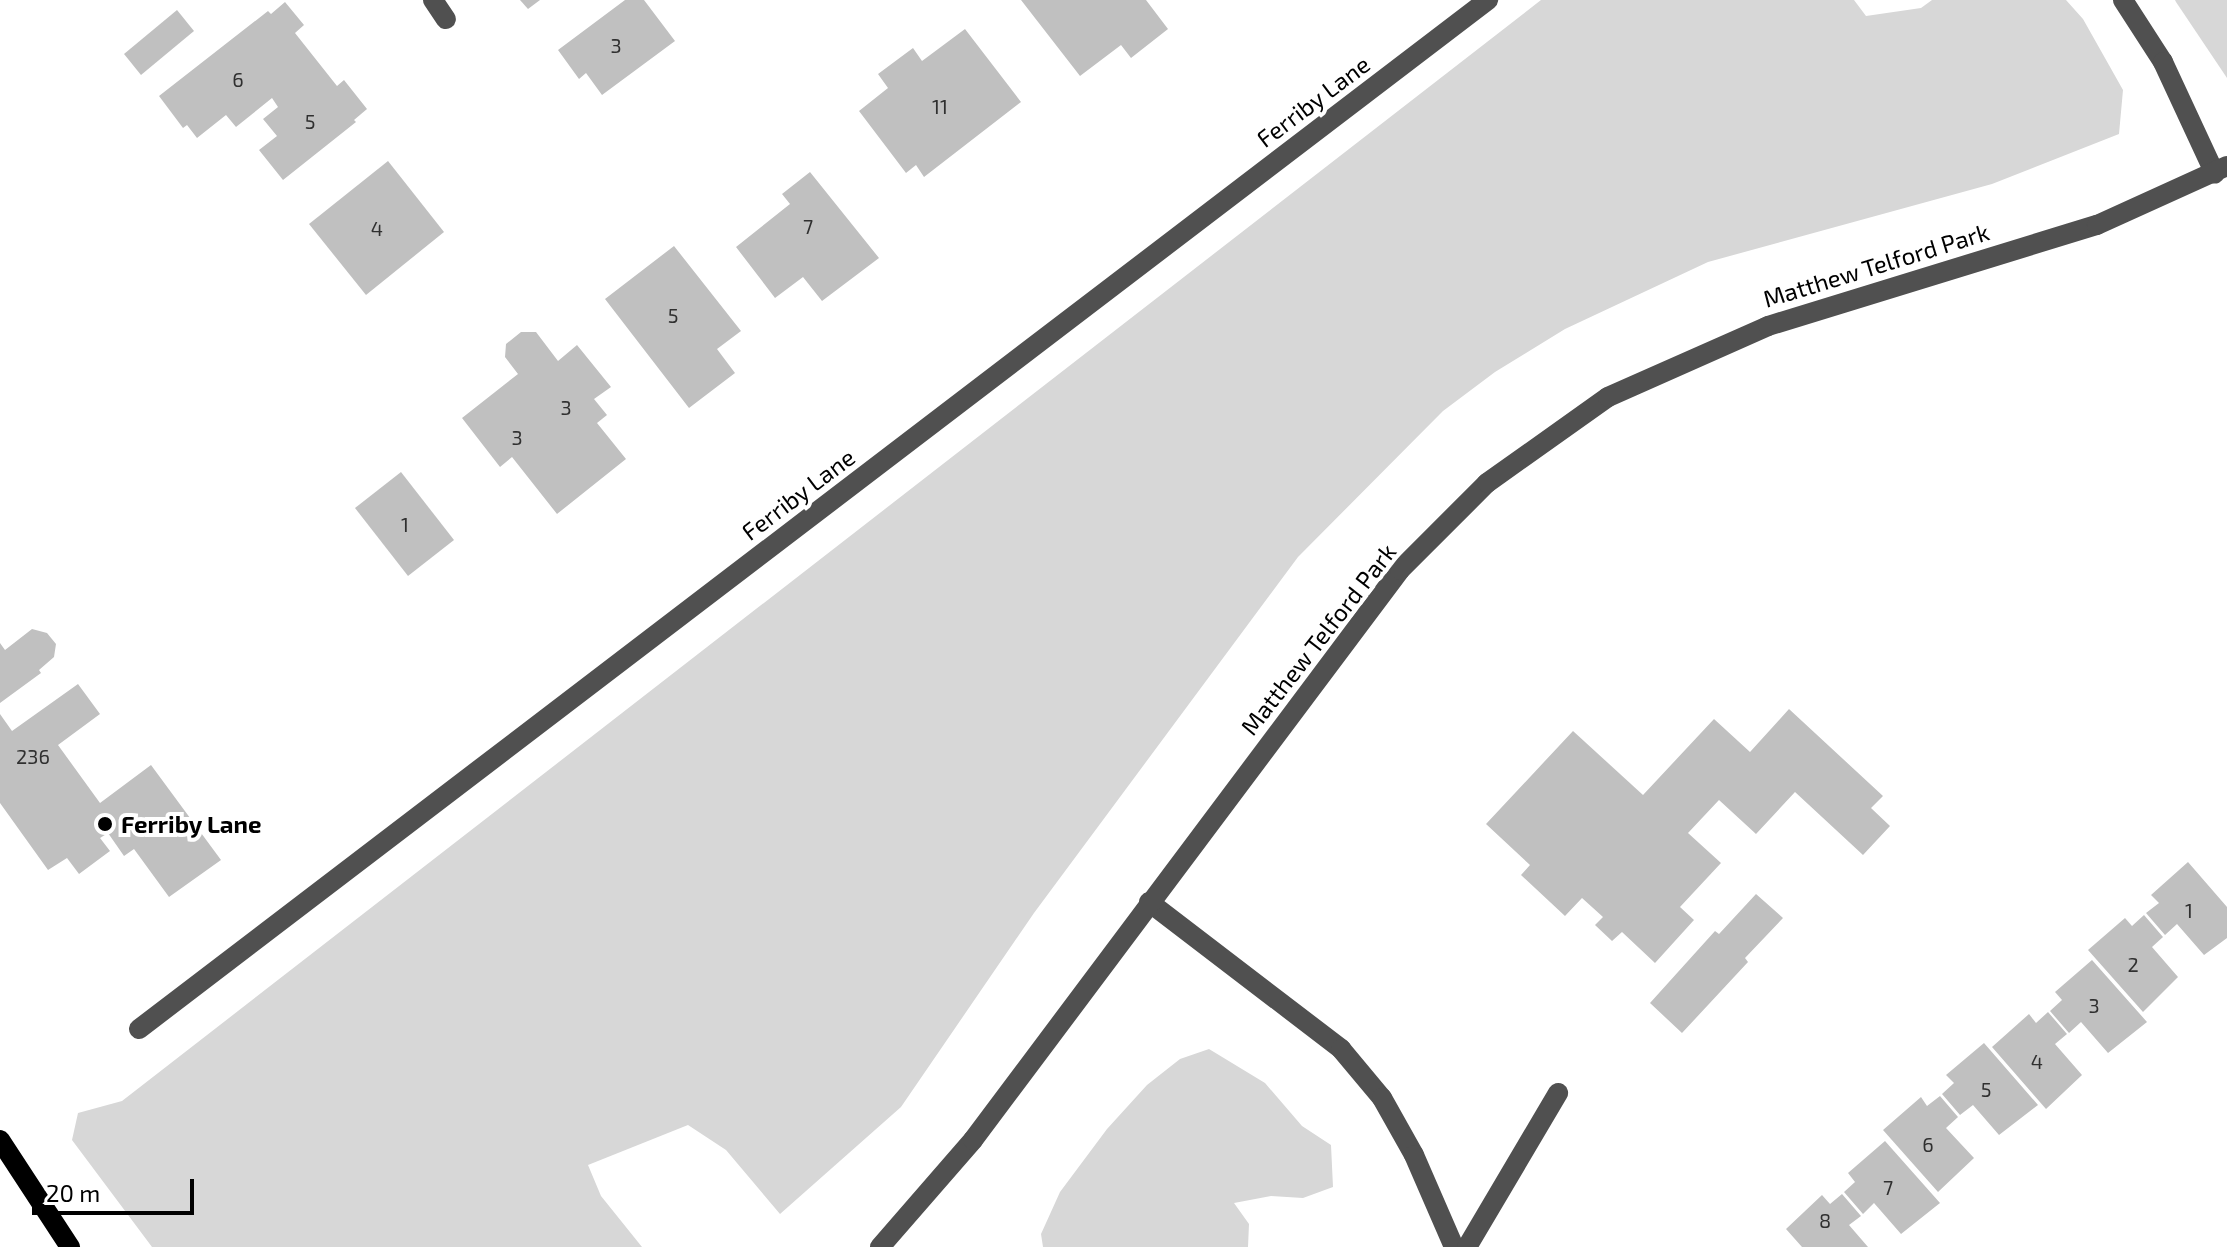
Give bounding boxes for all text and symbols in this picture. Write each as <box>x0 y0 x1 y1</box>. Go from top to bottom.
house number: 3 <box>610 33 622 57</box>
street label: Ferriby Lane <box>1251 49 1375 153</box>
house number: 6 <box>232 67 244 91</box>
house number: 11 <box>932 94 948 118</box>
house number: 5 <box>305 109 315 133</box>
house number: 7 <box>803 214 813 238</box>
house number: 4 <box>371 216 383 240</box>
street label: Matthew Telford Park <box>1759 217 1993 313</box>
house number: 5 <box>668 303 678 327</box>
house number: 3 <box>560 395 572 419</box>
house number: 3 <box>511 425 523 449</box>
street label: Ferriby Lane <box>736 442 860 546</box>
house number: 1 <box>401 512 409 536</box>
street label: Matthew Telford Park <box>1234 537 1402 741</box>
house number: 236 <box>16 744 50 768</box>
place label: Ferriby Lane <box>121 810 262 838</box>
marker: Ferriby Lane <box>96 815 114 833</box>
house number: 1 <box>2185 898 2193 922</box>
house number: 2 <box>2127 952 2139 976</box>
house number: 3 <box>2088 993 2100 1017</box>
house number: 4 <box>2031 1049 2043 1073</box>
house number: 5 <box>1981 1077 1991 1101</box>
house number: 6 <box>1922 1132 1934 1156</box>
scale bar <box>36 1163 198 1213</box>
house number: 7 <box>1883 1175 1893 1199</box>
text: 20 m <box>46 1178 100 1207</box>
house number: 8 <box>1819 1208 1831 1232</box>

